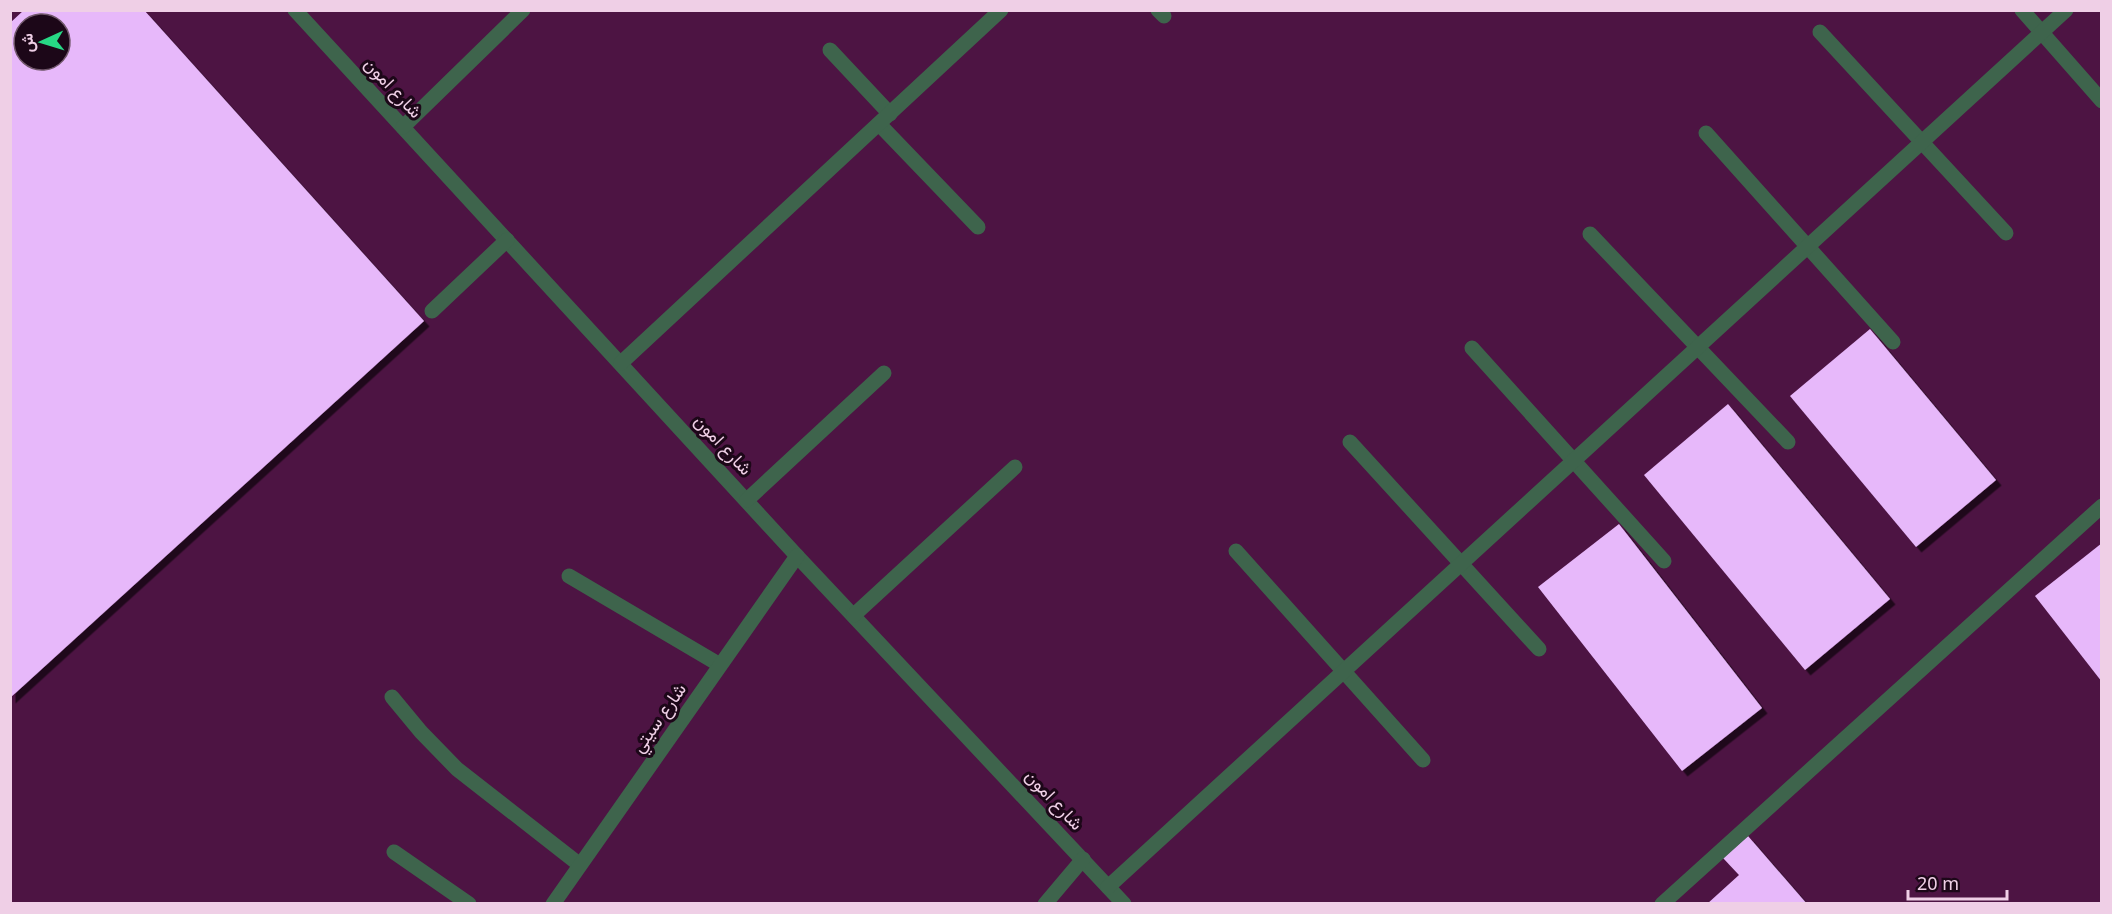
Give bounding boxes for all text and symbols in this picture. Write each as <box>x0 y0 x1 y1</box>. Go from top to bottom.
north arrow <box>12 12 72 72</box>
text: ش <box>15 33 39 53</box>
street label: شارع امون <box>359 52 428 124</box>
street label: شارع امون <box>689 409 758 481</box>
street label: شارع سيتي <box>625 678 694 759</box>
street label: شارع امون <box>1020 764 1089 836</box>
scale bar <box>1908 863 2007 901</box>
text: 20 m <box>1917 871 1959 895</box>

